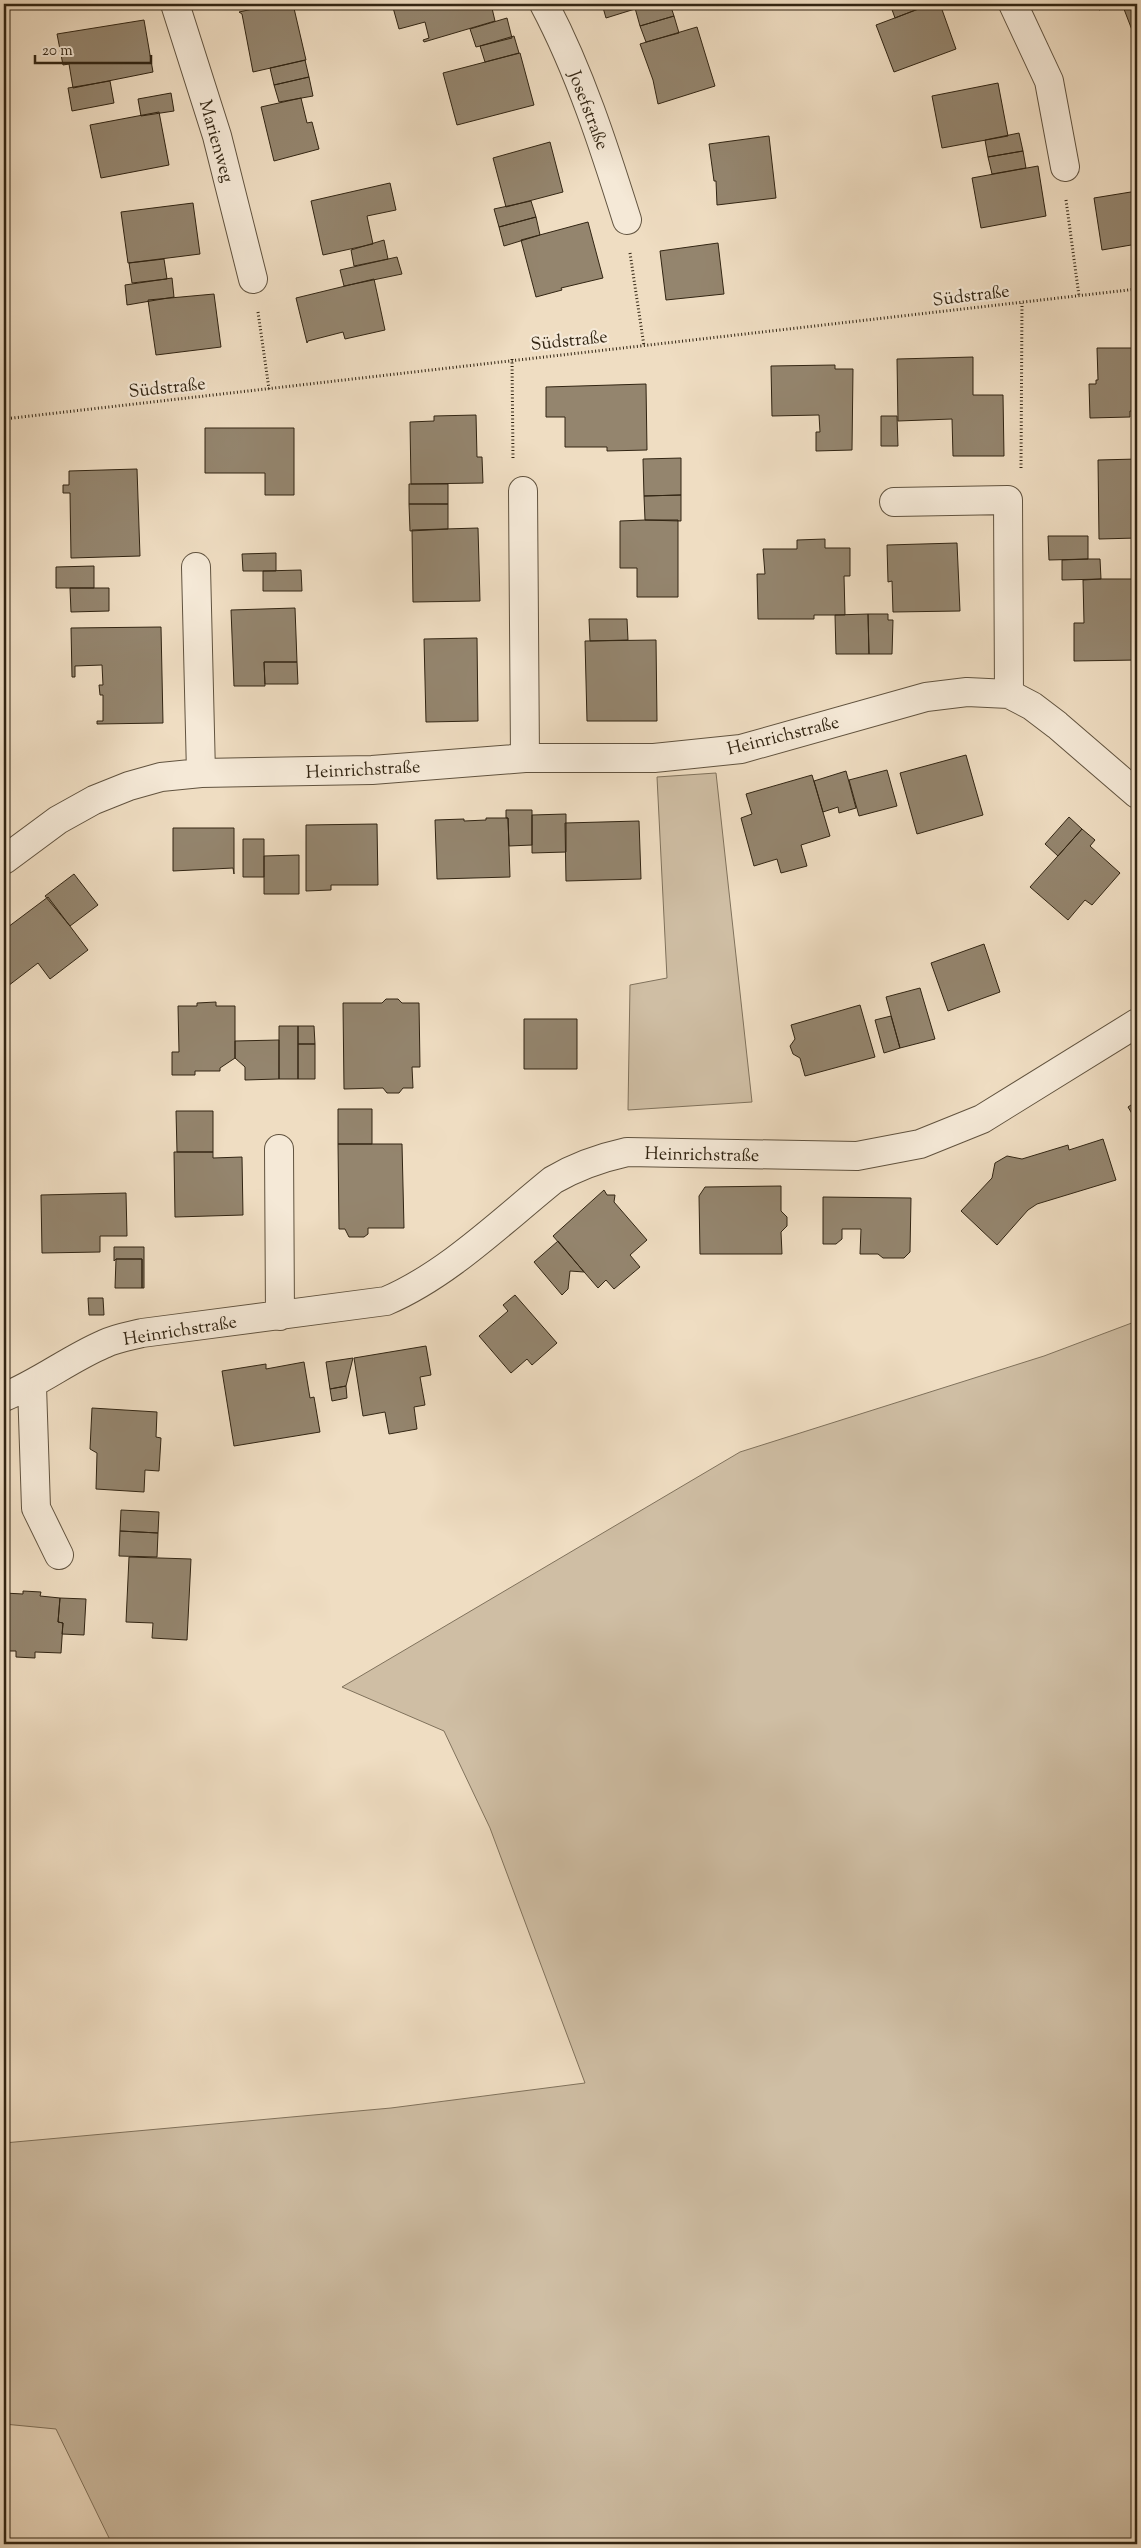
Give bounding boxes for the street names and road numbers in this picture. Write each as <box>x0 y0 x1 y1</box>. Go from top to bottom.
street label: Josefstraße <box>560 66 614 154</box>
street label: Marienweg <box>191 97 239 186</box>
street label: Südstraße <box>931 279 1011 315</box>
street label: Südstraße <box>529 325 609 359</box>
street label: Südstraße <box>127 372 207 406</box>
street label: Heinrichstraße <box>725 710 842 763</box>
street label: Heinrichstraße <box>305 755 421 787</box>
street label: Heinrichstraße <box>644 1142 760 1170</box>
street label: Heinrichstraße <box>122 1310 239 1354</box>

